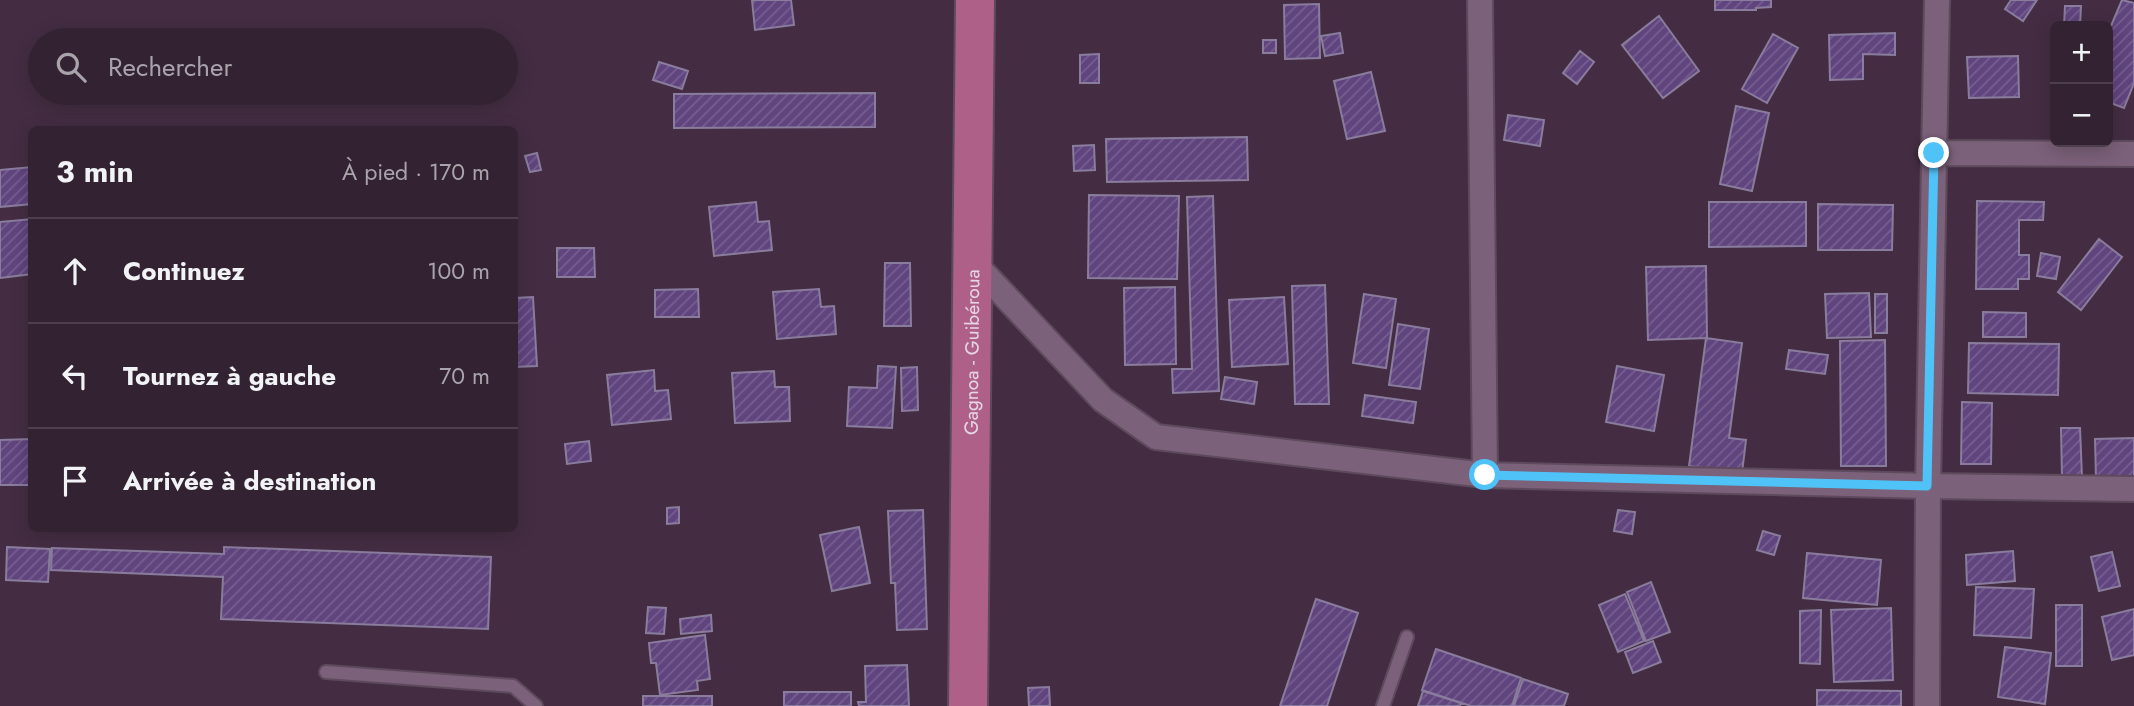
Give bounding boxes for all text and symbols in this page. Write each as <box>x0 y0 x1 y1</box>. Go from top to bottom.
map controls <box>2050 21 2113 147</box>
button: + <box>2050 21 2113 84</box>
search box <box>28 28 518 105</box>
icon: search <box>52 48 90 86</box>
text: Rechercher <box>108 48 232 86</box>
button: − <box>2050 84 2113 147</box>
route end <box>1918 137 1949 168</box>
text: 3 min <box>56 150 134 193</box>
text: À pied · 170 m <box>342 155 490 189</box>
icon: ahead <box>56 252 94 290</box>
text: Continuez <box>123 252 245 290</box>
text: 100 m <box>427 254 490 288</box>
street label: Gagnoa - Guibéroua <box>958 269 986 435</box>
icon: left <box>56 357 94 395</box>
text: Tournez à gauche <box>123 357 336 395</box>
text: 70 m <box>439 359 490 393</box>
route start <box>1469 459 1500 490</box>
icon: arrive <box>56 462 94 500</box>
text: Arrivée à destination <box>123 462 376 500</box>

